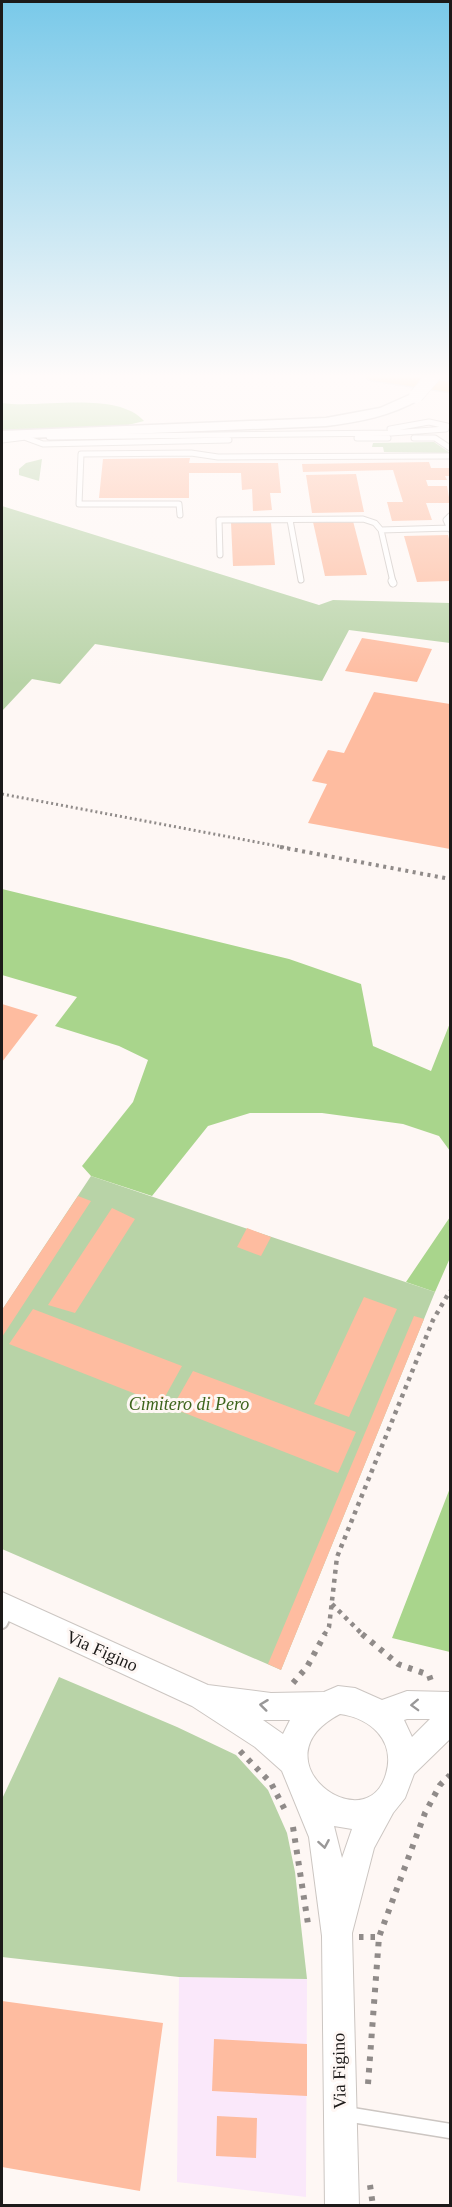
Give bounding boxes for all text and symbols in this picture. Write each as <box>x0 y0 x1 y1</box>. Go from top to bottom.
park label: Cimitero di Pero <box>129 1394 249 1414</box>
street label: Via Figino <box>63 1626 141 1676</box>
one-way arrow <box>411 1699 420 1711</box>
one-way arrow <box>259 1700 268 1712</box>
one-way arrow <box>318 1840 330 1849</box>
street label: Via Figino <box>328 2033 350 2109</box>

